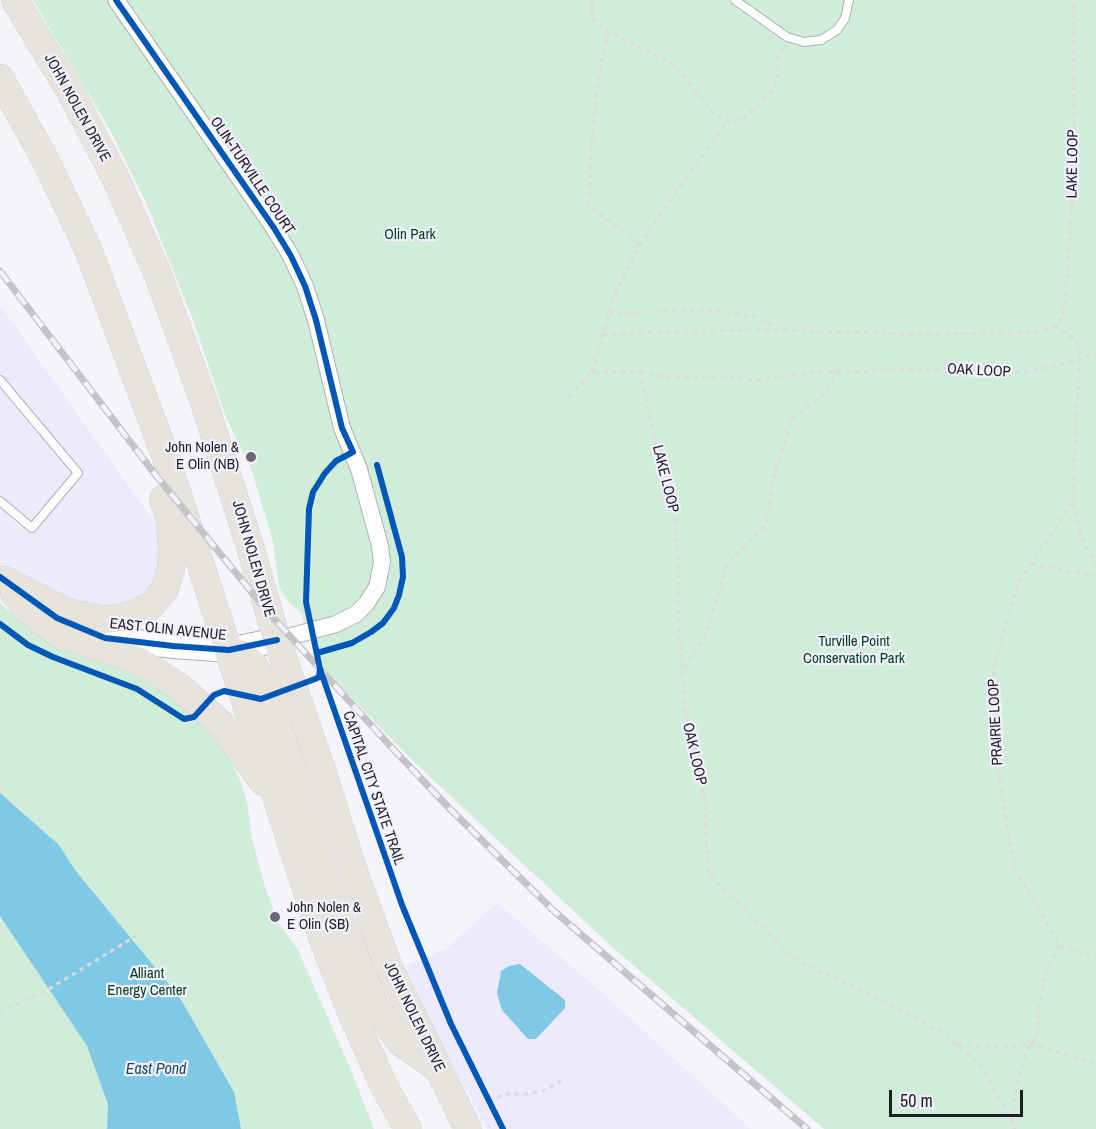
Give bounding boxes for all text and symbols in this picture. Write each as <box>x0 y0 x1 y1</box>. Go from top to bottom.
street label: JOHN NOLEN DRIVE <box>40 51 114 165</box>
street label: OLIN-TURVILLE COURT <box>206 114 298 238</box>
street label: LAKE LOOP <box>1063 129 1083 199</box>
park label: Olin Park <box>384 226 436 244</box>
street label: OAK LOOP <box>947 360 1011 382</box>
place label: John Nolen & E Olin (NB) <box>165 439 239 474</box>
street label: LAKE LOOP <box>648 443 682 515</box>
marker: John Nolen & E Olin (NB) <box>244 450 258 464</box>
street label: JOHN NOLEN DRIVE <box>228 499 278 619</box>
street label: EAST OLIN AVENUE <box>109 615 227 645</box>
park label: Turville Point Conservation Park <box>803 633 905 668</box>
street label: PRAIRIE LOOP <box>985 678 1007 766</box>
street label: CAPITAL CITY STATE TRAIL <box>338 709 408 867</box>
street label: OAK LOOP <box>678 721 710 787</box>
place label: John Nolen & E Olin (SB) <box>287 899 361 934</box>
marker: John Nolen & E Olin (SB) <box>268 910 282 924</box>
street label: JOHN NOLEN DRIVE <box>380 959 448 1075</box>
park label: Alliant Energy Center <box>107 965 187 1000</box>
water label: East Pond <box>126 1060 186 1080</box>
scale bar <box>892 1078 1026 1116</box>
text: 50 m <box>900 1088 933 1113</box>

